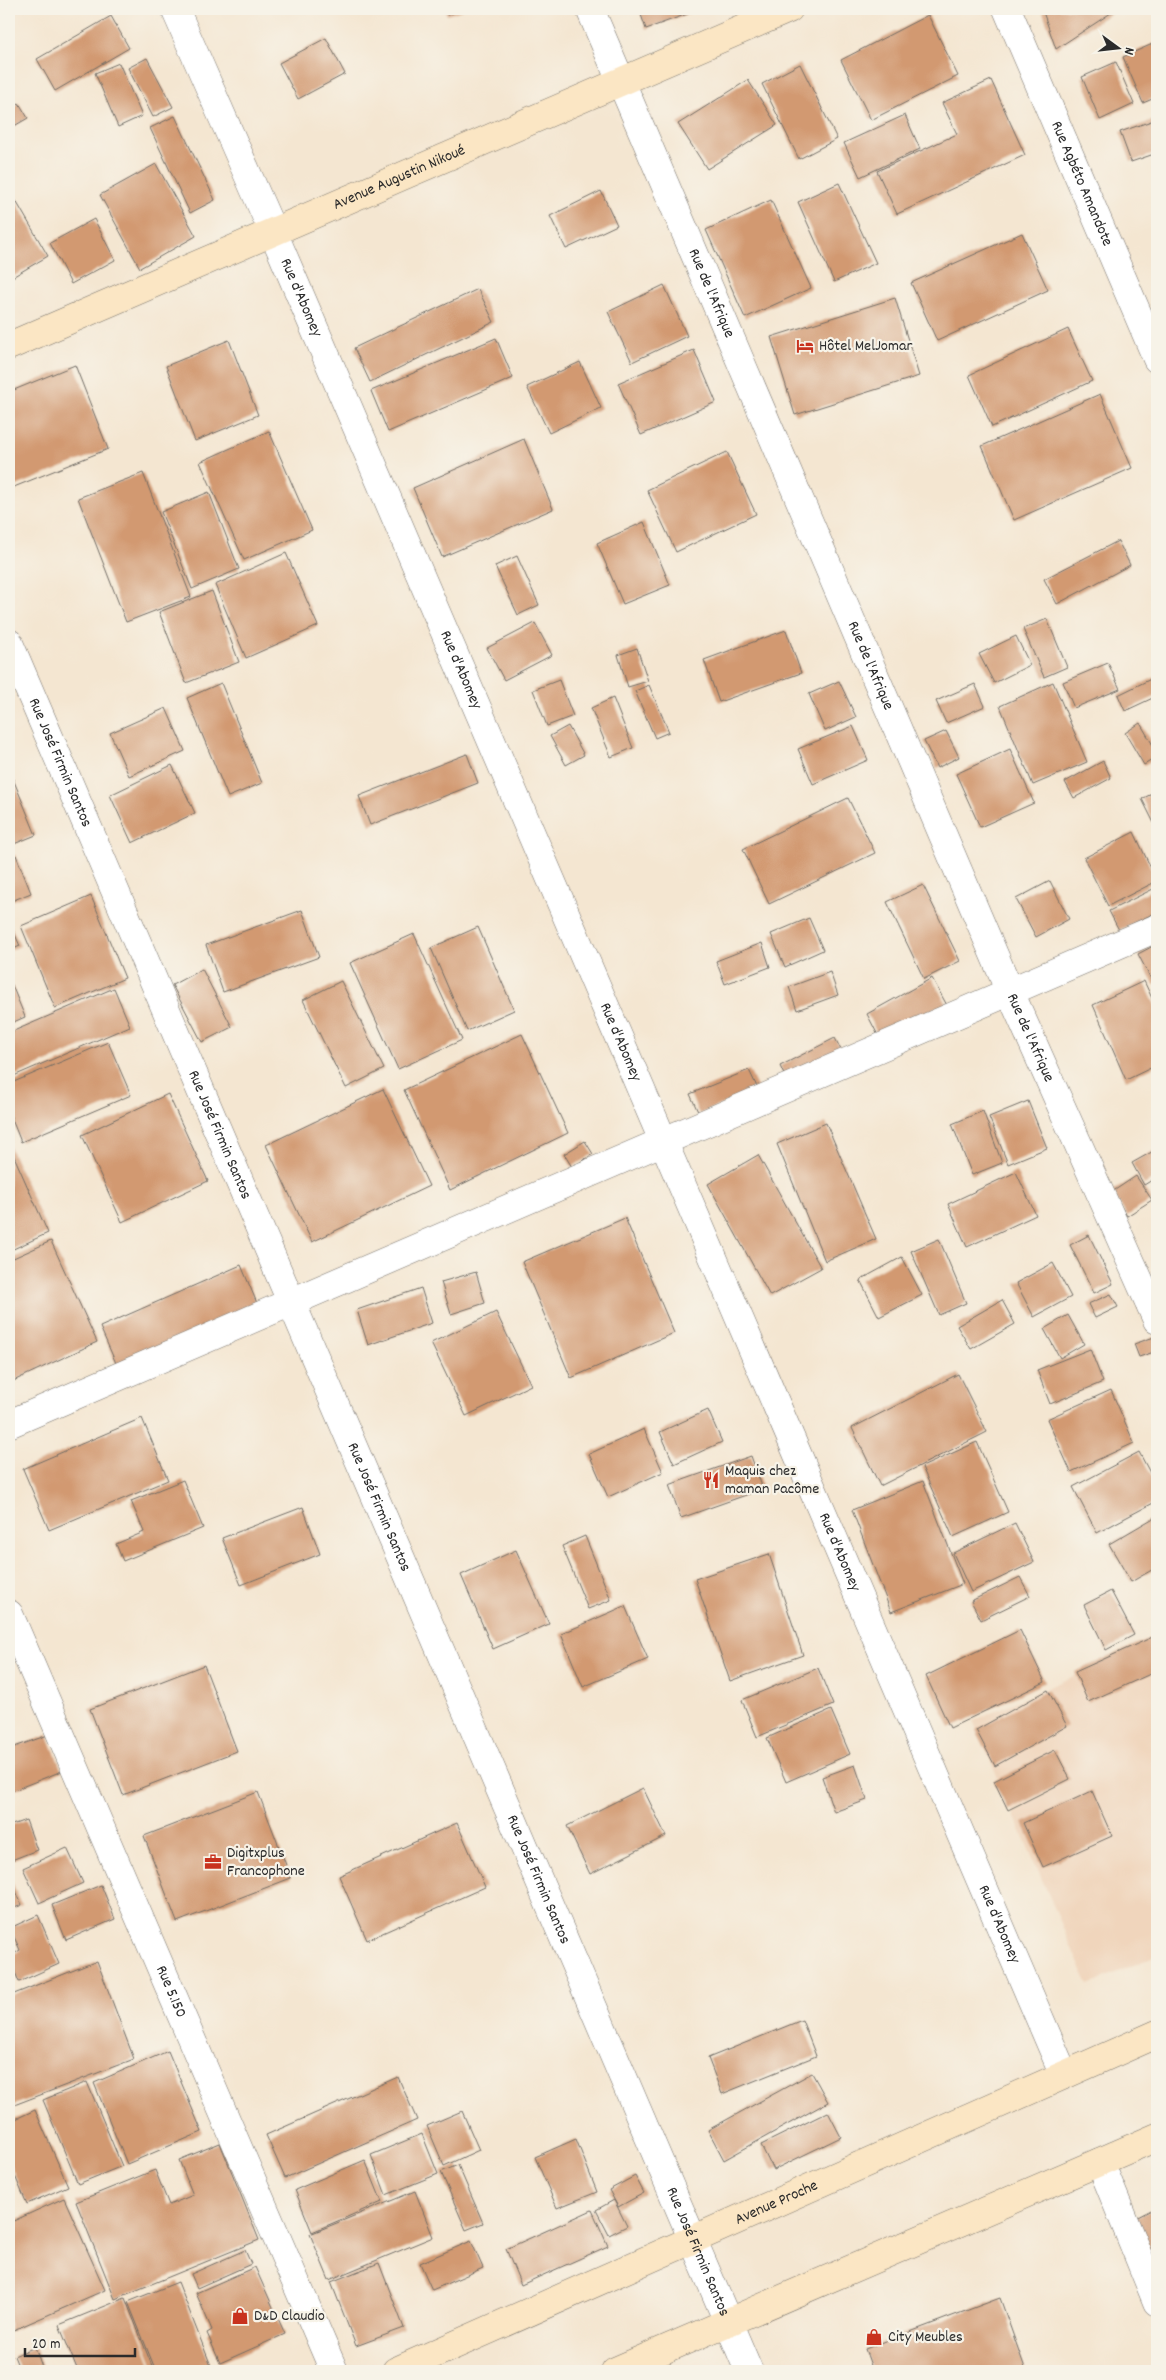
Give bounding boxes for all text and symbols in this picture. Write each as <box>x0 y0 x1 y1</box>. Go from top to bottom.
north arrow <box>1094 22 1144 72</box>
text: N <box>1118 45 1139 57</box>
street label: Rue Agbéto Amandote <box>1045 118 1119 250</box>
street label: Avenue Augustin Nikoué <box>329 139 469 216</box>
street label: Rue de l'Afrique <box>682 245 741 341</box>
street label: Rue d'Abomey <box>274 255 328 341</box>
place label: Hôtel MelJomar <box>819 335 912 358</box>
hotel icon: Hôtel MelJomar <box>795 336 815 356</box>
street label: Rue de l'Afrique <box>841 617 900 714</box>
street label: Rue d'Abomey <box>434 627 488 713</box>
street label: Rue José Firmin Santos <box>22 694 98 831</box>
street label: Rue de l'Afrique <box>1001 990 1060 1086</box>
street label: Rue d'Abomey <box>594 999 648 1085</box>
street label: Rue José Firmin Santos <box>182 1067 258 1203</box>
street label: Rue José Firmin Santos <box>341 1439 417 1576</box>
place label: Maquis chez maman Pacôme <box>725 1460 819 1501</box>
restaurant icon: Maquis chez maman Pacôme <box>701 1470 721 1490</box>
street label: Rue d'Abomey <box>813 1509 867 1595</box>
street label: Rue José Firmin Santos <box>501 1811 576 1948</box>
place label: Digitxplus Francophone <box>227 1842 305 1883</box>
office icon: Digitxplus Francophone <box>203 1852 223 1872</box>
street label: Rue d'Abomey <box>972 1881 1026 1967</box>
street label: Rue 5.150 <box>150 1962 193 2022</box>
street label: Avenue Proche <box>731 2174 822 2231</box>
street label: Rue José Firmin Santos <box>660 2184 736 2320</box>
place label: D&D Claudio <box>254 2305 325 2328</box>
shop icon: D&D Claudio <box>230 2306 250 2326</box>
scale bar <box>25 2325 135 2357</box>
place label: City Meubles <box>888 2326 963 2349</box>
shop icon: City Meubles <box>864 2327 884 2347</box>
text: 20 m <box>32 2334 60 2356</box>

